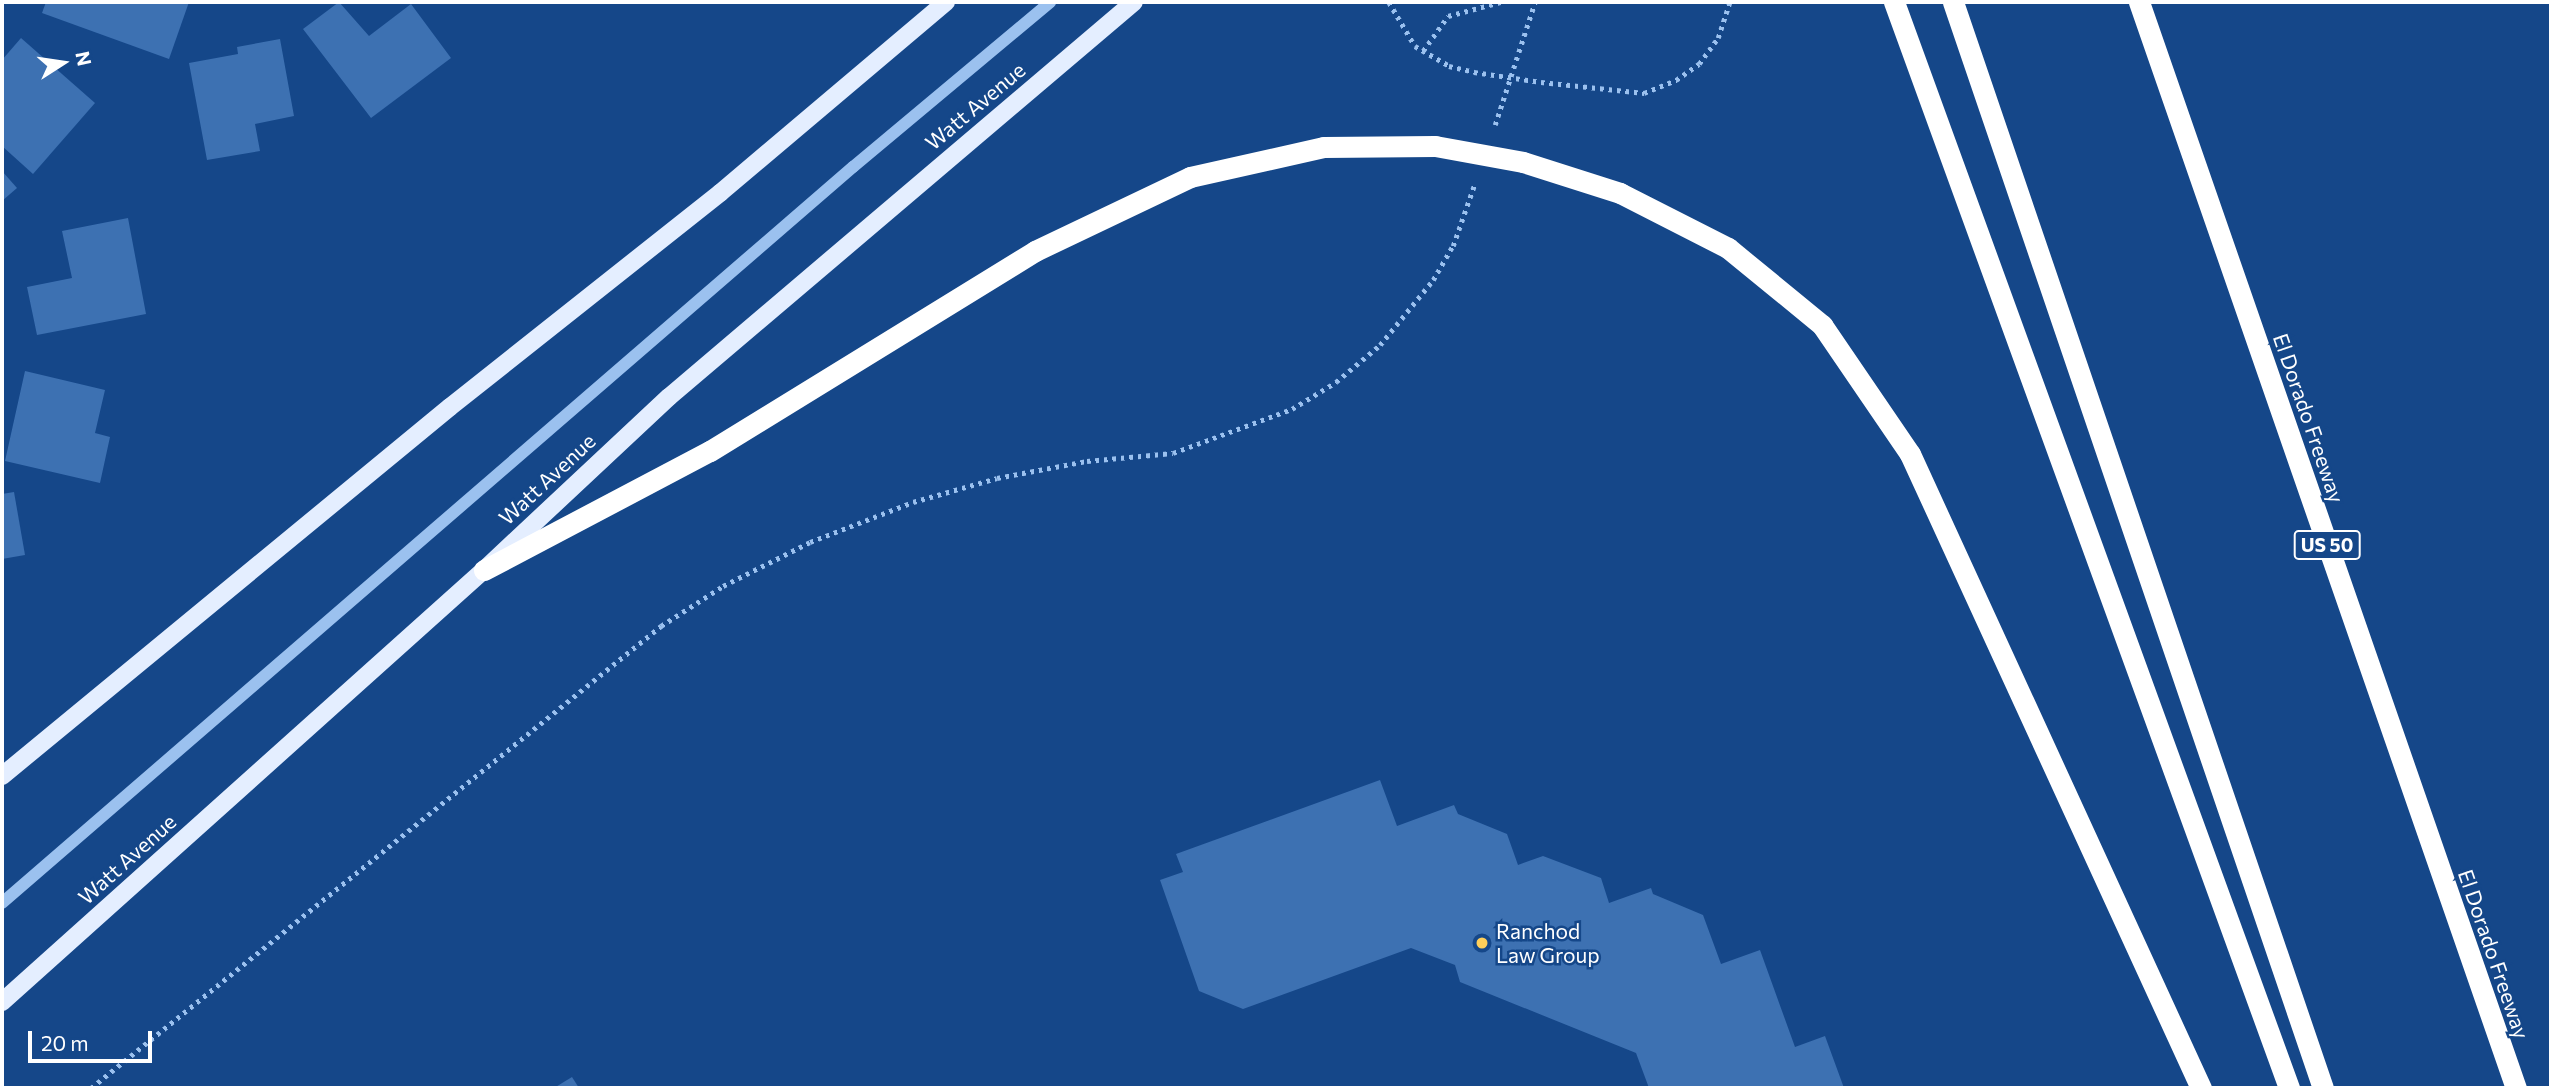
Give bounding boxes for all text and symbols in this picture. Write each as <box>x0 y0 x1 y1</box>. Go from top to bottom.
north arrow <box>28 28 98 98</box>
text: N <box>71 49 97 68</box>
street label: Watt Avenue <box>920 57 1030 155</box>
street label: El Dorado Freeway <box>2268 330 2350 506</box>
street label: Watt Avenue <box>494 428 600 530</box>
road number: US 50 <box>2292 530 2362 560</box>
street label: Watt Avenue <box>73 809 181 909</box>
street label: El Dorado Freeway <box>2453 866 2535 1042</box>
place label: Ranchod Law Group <box>1496 918 1600 968</box>
marker: Ranchod Law Group <box>1474 935 1490 951</box>
scale bar <box>32 1016 156 1060</box>
text: 20 m <box>41 1030 89 1055</box>

